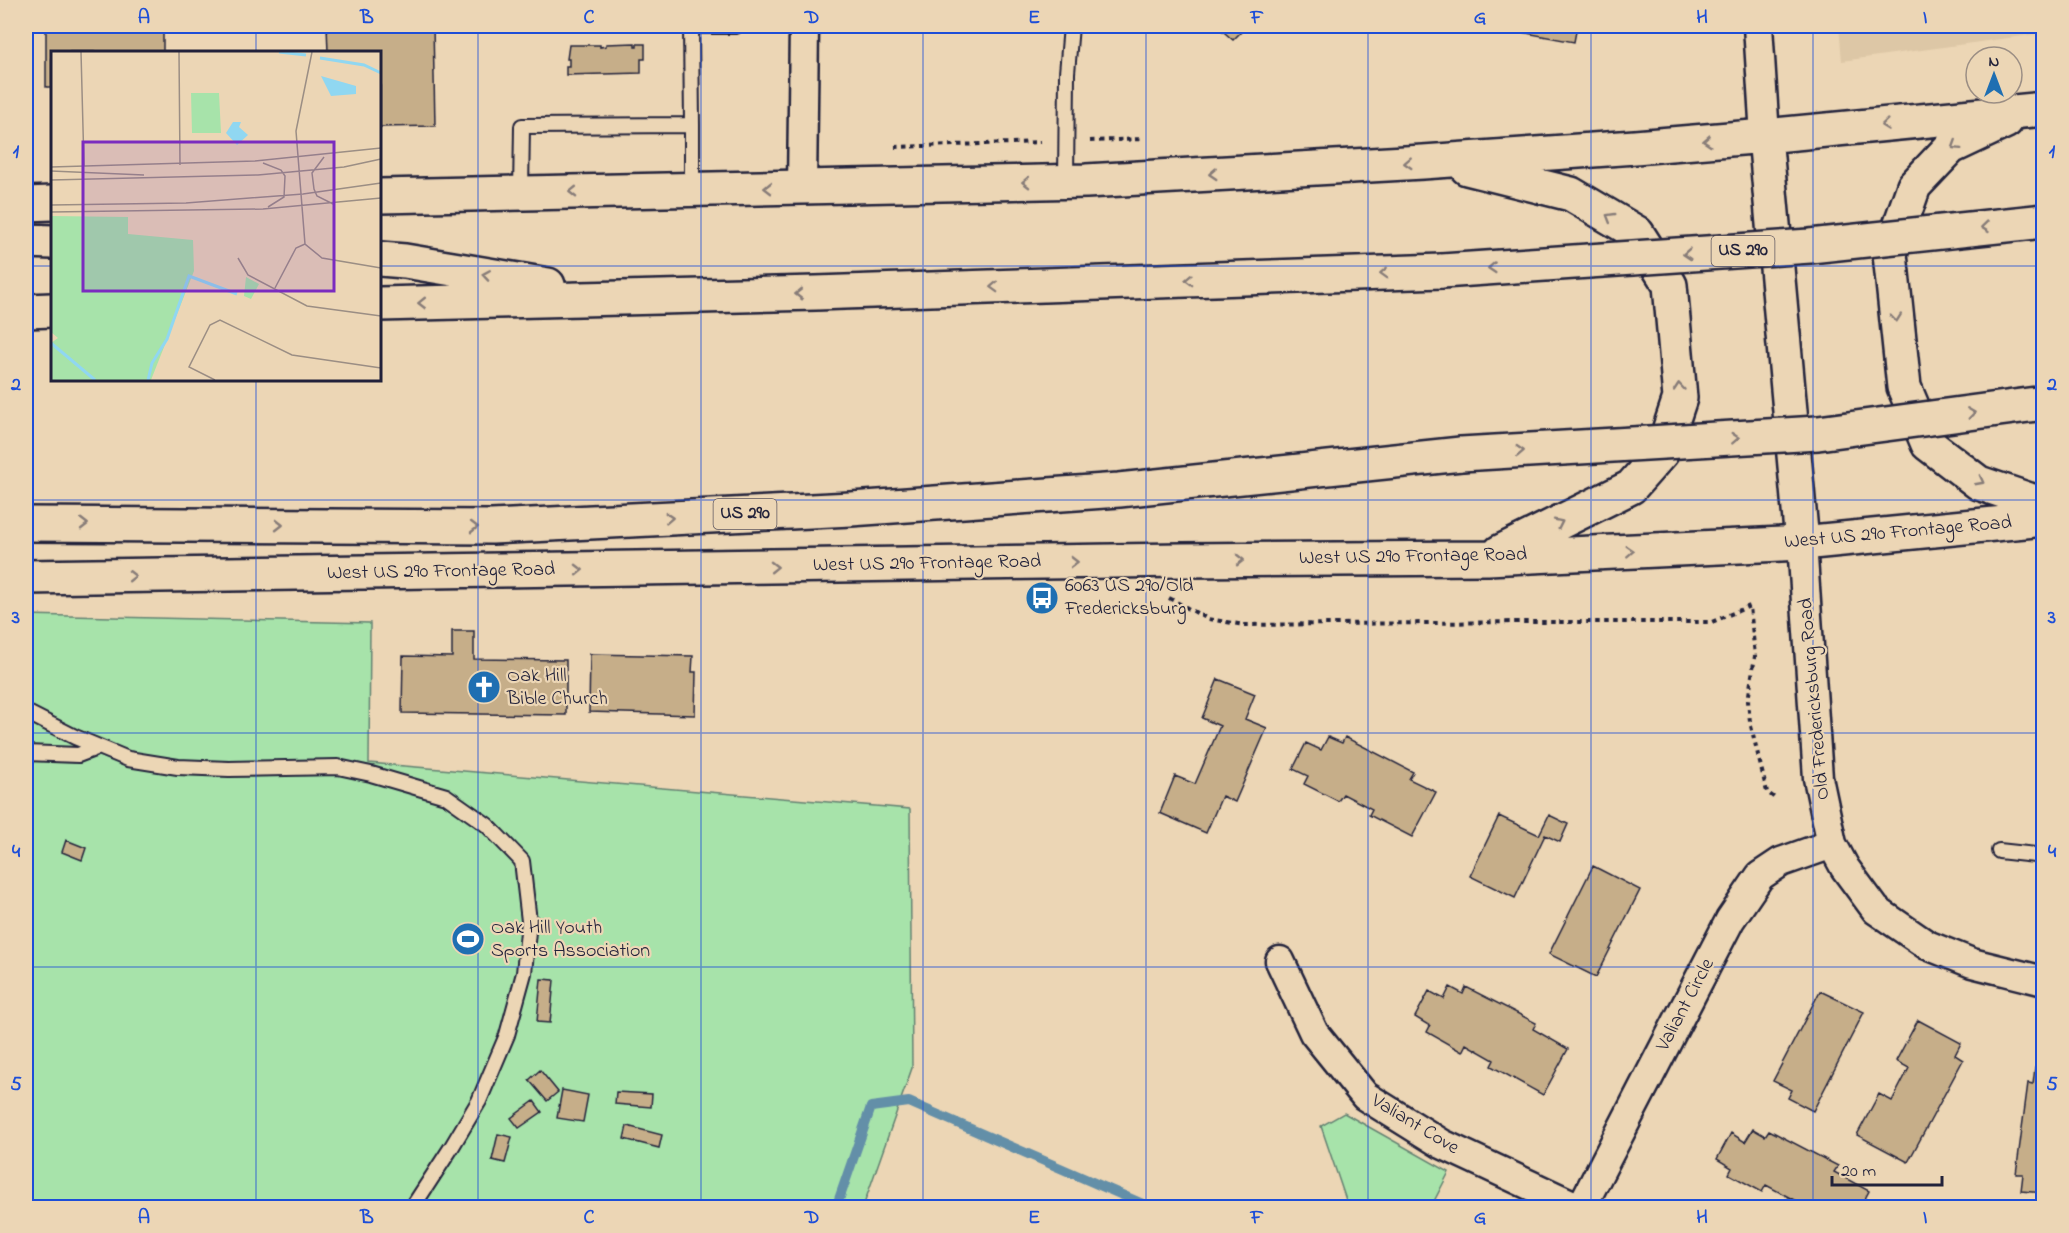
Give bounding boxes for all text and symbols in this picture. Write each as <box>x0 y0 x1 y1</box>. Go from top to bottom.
text: A <box>138 4 150 33</box>
text: B <box>359 4 374 33</box>
text: C <box>584 4 595 33</box>
text: D <box>804 4 819 33</box>
text: E <box>1028 4 1040 33</box>
text: F <box>1250 4 1264 33</box>
text: G <box>1474 4 1487 33</box>
text: H <box>1696 4 1708 33</box>
text: I <box>1923 4 1928 33</box>
north arrow <box>1964 45 2024 105</box>
text: N <box>1989 50 2000 74</box>
inset map <box>51 51 381 381</box>
one-way arrow <box>1881 118 1890 131</box>
one-way arrow <box>1702 134 1711 147</box>
text: 1 <box>13 138 20 167</box>
one-way arrow <box>1952 138 1962 150</box>
text: 1 <box>2049 138 2056 167</box>
one-way arrow <box>1403 156 1412 169</box>
one-way arrow <box>1209 167 1218 180</box>
one-way arrow <box>1022 176 1031 189</box>
one-way arrow <box>764 182 773 194</box>
one-way arrow <box>569 186 578 198</box>
one-way arrow <box>1606 213 1616 224</box>
one-way arrow <box>1981 220 1990 233</box>
road number: US 290 <box>1712 236 1774 266</box>
one-way arrow <box>1682 248 1691 261</box>
one-way arrow <box>1488 261 1497 274</box>
one-way arrow <box>1379 267 1388 279</box>
one-way arrow <box>482 269 491 281</box>
one-way arrow <box>1184 274 1193 286</box>
one-way arrow <box>990 281 999 293</box>
one-way arrow <box>795 287 804 300</box>
one-way arrow <box>417 296 426 309</box>
one-way arrow <box>1890 314 1902 323</box>
text: 2 <box>10 371 21 400</box>
text: 2 <box>2046 371 2057 400</box>
one-way arrow <box>1673 382 1686 392</box>
one-way arrow <box>1966 407 1975 419</box>
one-way arrow <box>1731 432 1740 445</box>
one-way arrow <box>1515 444 1524 457</box>
one-way arrow <box>1973 474 1984 485</box>
road number: US 290 <box>714 499 777 529</box>
street label: West US 290 Frontage Road <box>1783 509 2013 558</box>
one-way arrow <box>664 512 673 525</box>
one-way arrow <box>79 518 88 530</box>
one-way arrow <box>1553 518 1564 530</box>
one-way arrow <box>274 519 283 532</box>
one-way arrow <box>469 521 478 533</box>
street label: West US 290 Frontage Road <box>1299 541 1527 574</box>
one-way arrow <box>1626 544 1635 557</box>
street label: West US 290 Frontage Road <box>813 548 1041 581</box>
one-way arrow <box>1236 554 1245 566</box>
street label: West US 290 Frontage Road <box>327 556 555 589</box>
one-way arrow <box>1069 556 1078 568</box>
one-way arrow <box>769 560 778 573</box>
one-way arrow <box>574 563 583 576</box>
one-way arrow <box>127 570 136 582</box>
place label: 6063 US 290/Old Fredericksburg <box>1064 572 1194 625</box>
bus stop icon: 6063 US 290/Old Fredericksburg <box>1024 580 1060 616</box>
street label: Old Fredericksburg Road <box>1792 597 1839 801</box>
text: 3 <box>11 604 20 633</box>
text: 3 <box>2047 604 2056 633</box>
place label: Oak Hill Bible Church <box>506 662 608 714</box>
church icon: Oak Hill Bible Church <box>466 669 502 705</box>
text: 4 <box>12 838 21 867</box>
text: 4 <box>2048 838 2057 867</box>
place label: Oak Hill Youth Sports Association <box>491 914 650 966</box>
sports icon: Oak Hill Youth Sports Association <box>450 921 486 957</box>
street label: Valiant Circle <box>1649 953 1723 1058</box>
text: 5 <box>10 1071 22 1100</box>
text: 5 <box>2046 1071 2058 1100</box>
street label: Valiant Cove <box>1365 1087 1465 1163</box>
scale bar <box>1832 1149 1942 1187</box>
text: 20 m <box>1841 1159 1876 1185</box>
text: A <box>138 1204 150 1233</box>
text: B <box>359 1204 374 1233</box>
text: C <box>584 1204 595 1233</box>
text: D <box>804 1204 819 1233</box>
text: E <box>1028 1204 1040 1233</box>
text: F <box>1250 1204 1264 1233</box>
text: G <box>1474 1204 1487 1233</box>
text: H <box>1696 1204 1708 1233</box>
text: I <box>1923 1204 1928 1233</box>

